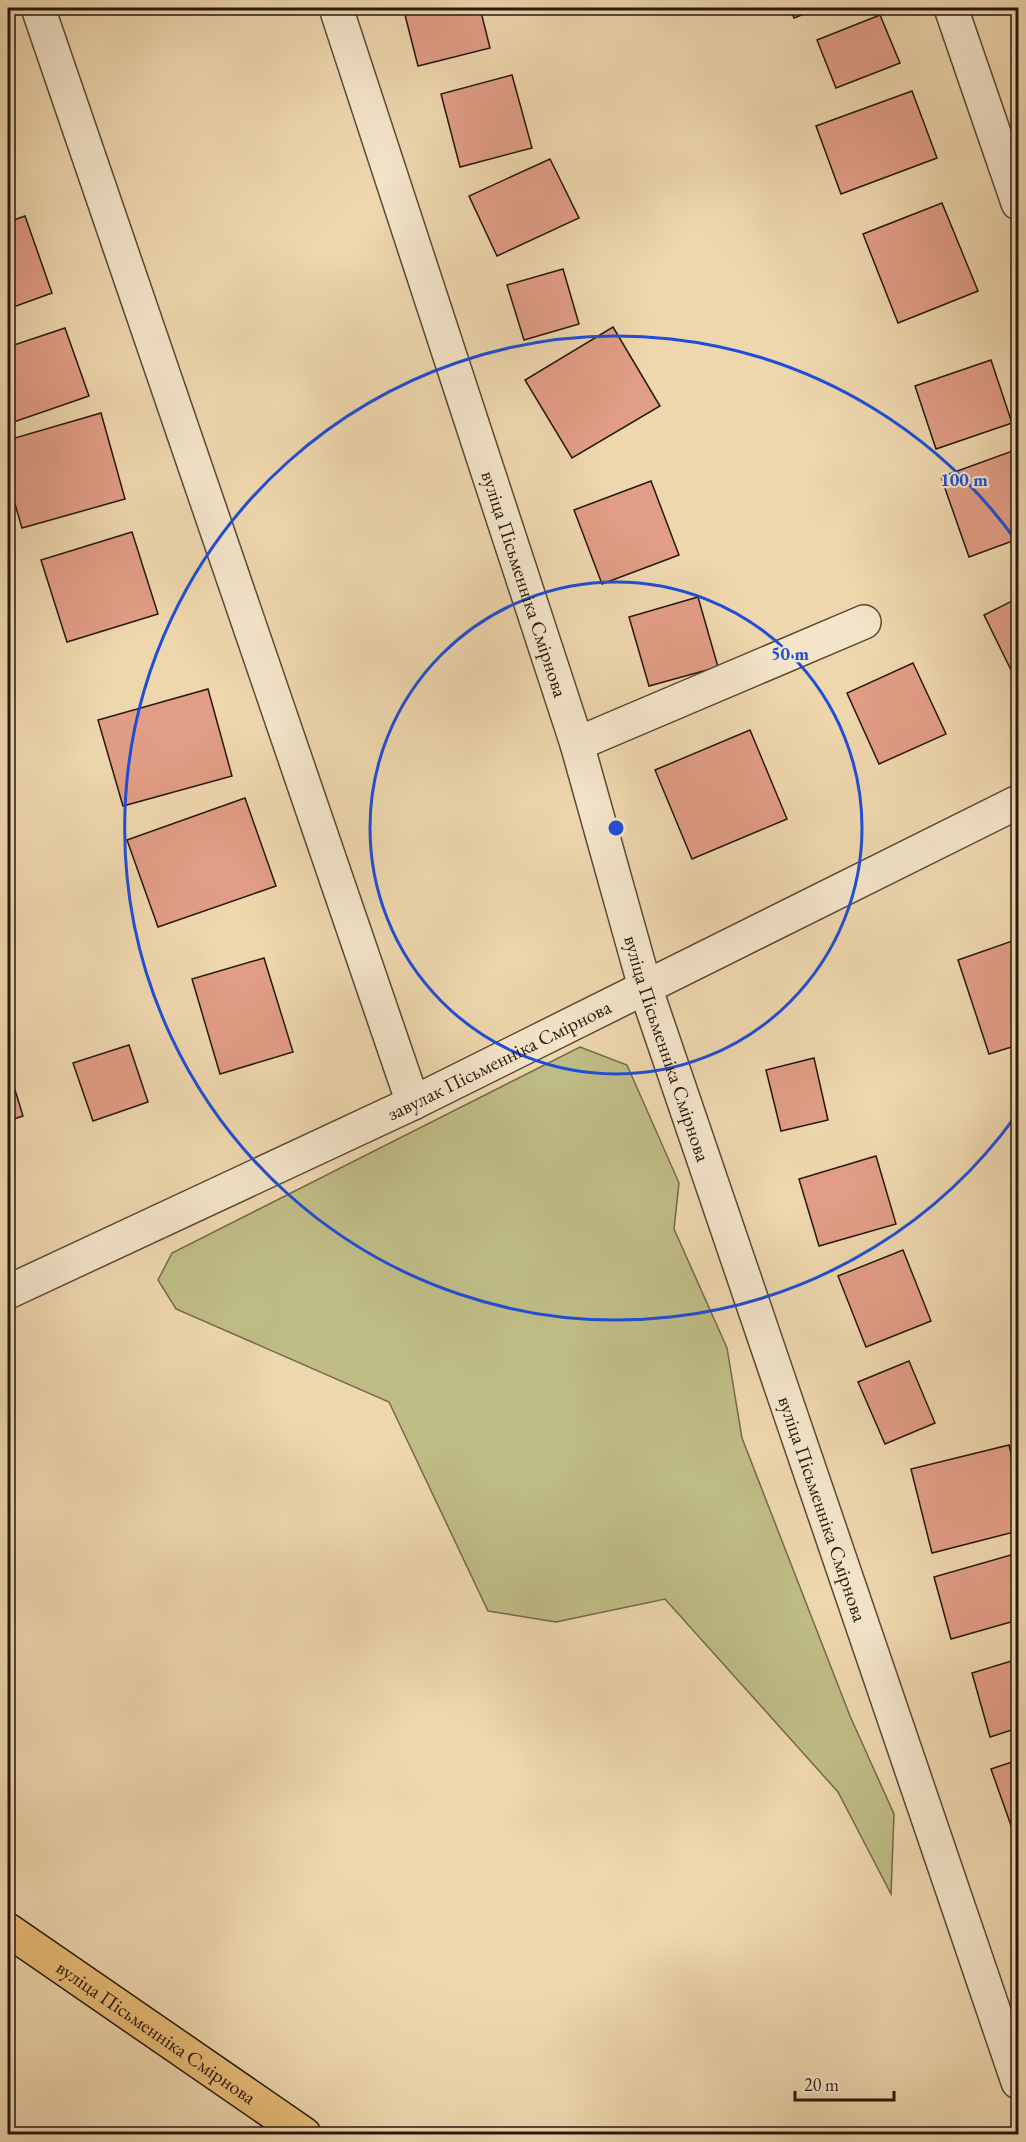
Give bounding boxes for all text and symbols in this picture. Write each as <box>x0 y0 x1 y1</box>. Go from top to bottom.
street label: вуліца Пісьменніка Смірнова <box>475 467 574 700</box>
text: 100 m <box>940 468 988 491</box>
text: 50 m <box>771 642 809 665</box>
centre of rings <box>606 818 626 838</box>
street label: вуліца Пісьменніка Смірнова <box>618 932 717 1165</box>
street label: завулак Пісьменніка Смірнова <box>383 994 615 1126</box>
street label: вуліца Пісьменніка Смірнова <box>772 1393 873 1625</box>
street label: вуліца Пісьменніка Смірнова <box>51 1954 261 2110</box>
scale bar <box>795 2064 894 2102</box>
text: 20 m <box>804 2073 839 2096</box>

